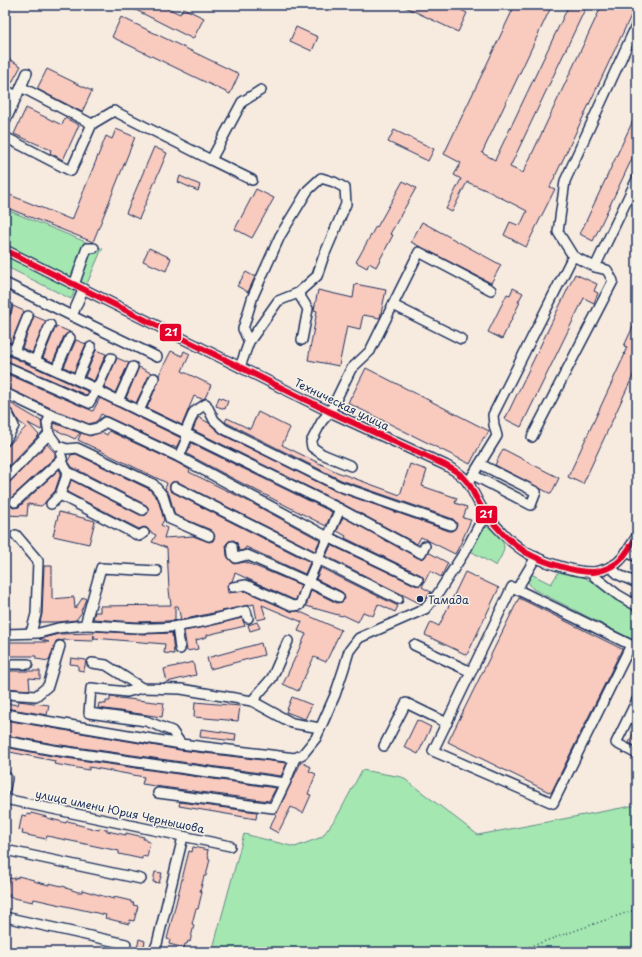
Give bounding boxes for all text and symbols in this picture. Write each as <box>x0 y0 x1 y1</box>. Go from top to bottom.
line badge: 21 <box>159 323 182 342</box>
text: 21 <box>165 323 177 340</box>
street label: Техническая улица <box>292 374 392 434</box>
line badge: 21 <box>475 505 498 524</box>
text: 21 <box>480 505 492 522</box>
place label: Тамада <box>428 591 469 608</box>
marker: Тамада <box>415 594 425 604</box>
street label: улица имени Юрия Чернышова <box>34 785 206 837</box>

